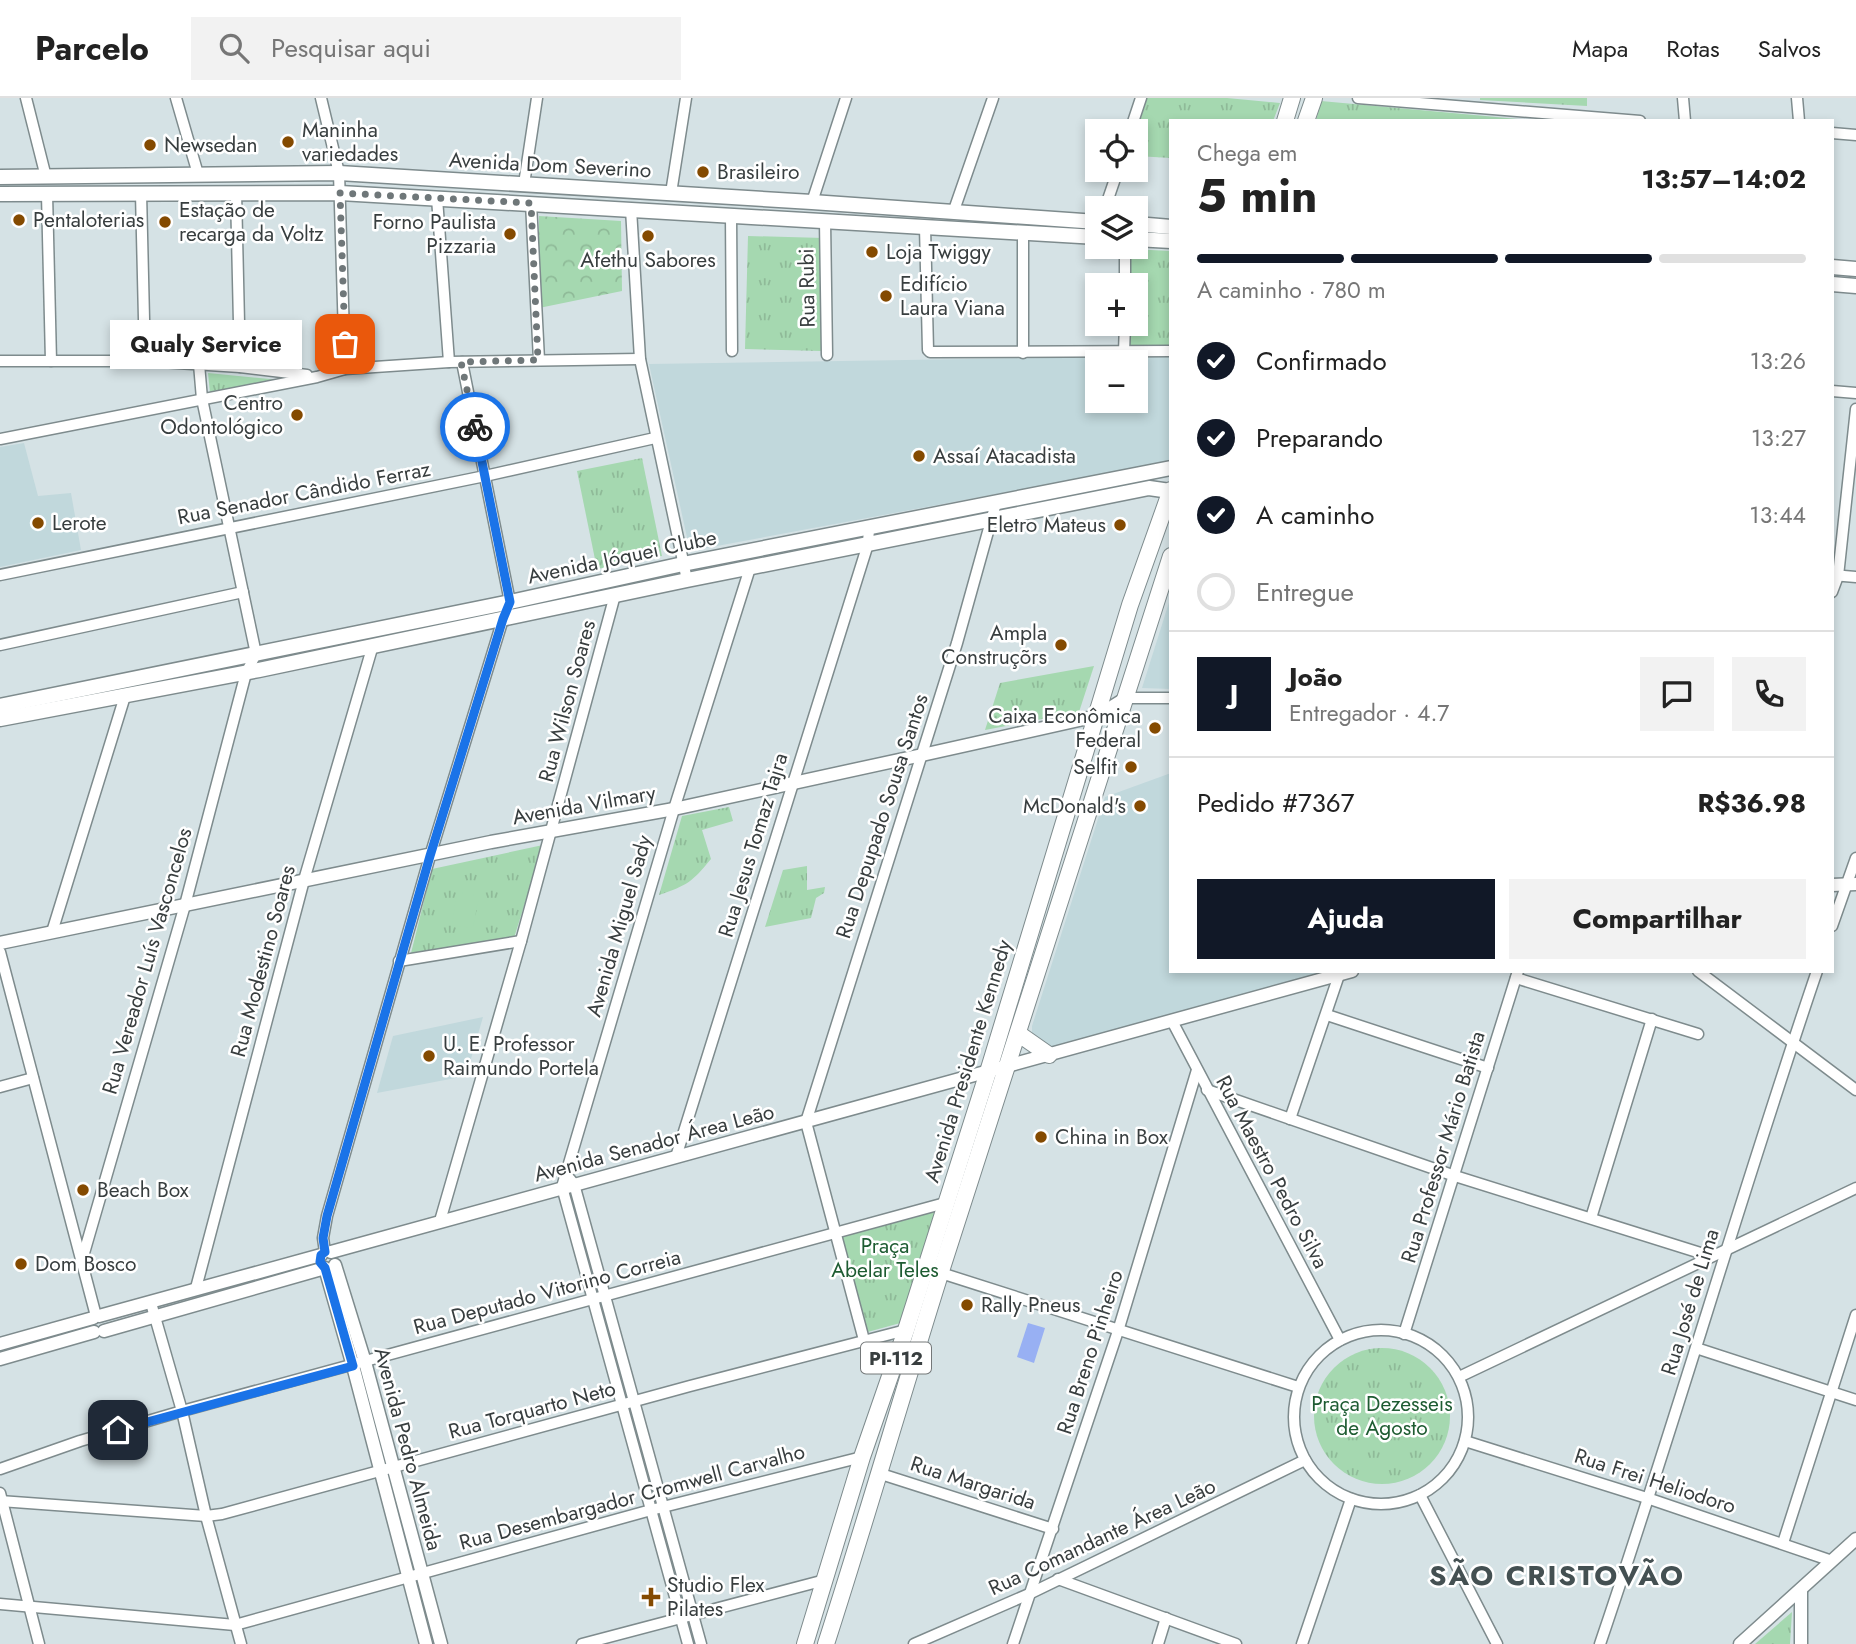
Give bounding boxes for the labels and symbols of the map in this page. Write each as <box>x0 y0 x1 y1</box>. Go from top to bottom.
place label: Maninha variedades <box>302 115 398 169</box>
place label: Newsedan <box>164 130 257 160</box>
marker: Maninha variedades <box>280 134 296 150</box>
marker: Newsedan <box>142 137 158 153</box>
street label: Avenida Dom Severino <box>448 145 652 185</box>
place label: Brasileiro <box>717 157 799 187</box>
marker: Brasileiro <box>695 164 711 180</box>
place label: Estação de recarga da Voltz <box>179 195 324 249</box>
place label: Pentaloterias <box>33 205 144 235</box>
place label: Forno Paulista Pizzaria <box>373 207 496 261</box>
marker: Pentaloterias <box>11 212 27 228</box>
marker: Estação de recarga da Voltz <box>157 214 173 230</box>
marker: Forno Paulista Pizzaria <box>502 226 518 242</box>
marker: Afethu Sabores <box>640 228 656 244</box>
place label: Loja Twiggy <box>886 237 991 267</box>
marker: Loja Twiggy <box>864 244 880 260</box>
place label: Afethu Sabores <box>580 245 716 275</box>
street label: Rua Rubi <box>791 248 823 328</box>
place label: Edifício Laura Viana <box>900 269 1005 323</box>
marker: Edifício Laura Viana <box>878 288 894 304</box>
pin <box>315 314 375 374</box>
callout: Qualy Service <box>110 320 303 368</box>
place label: Centro Odontológico <box>160 388 283 442</box>
courier <box>440 392 510 462</box>
marker: Centro Odontológico <box>289 407 305 423</box>
place label: Assaí Atacadista <box>933 441 1076 471</box>
marker: Assaí Atacadista <box>911 448 927 464</box>
street label: Rua Senador Cândido Ferraz <box>175 454 433 532</box>
place label: Lerote <box>52 508 107 538</box>
place label: Eletro Mateus <box>987 510 1106 540</box>
marker: Lerote <box>30 515 46 531</box>
marker: Eletro Mateus <box>1112 517 1128 533</box>
street label: Avenida Jóquei Clube <box>525 522 719 592</box>
street label: Rua Wilson Soares <box>531 617 603 785</box>
place label: Ampla Construçõrs <box>941 618 1047 672</box>
marker: Ampla Construçõrs <box>1053 637 1069 653</box>
street label: Rua Depupado Sousa Santos <box>828 690 936 942</box>
place label: Caixa Econômica Federal <box>988 701 1141 755</box>
marker: Caixa Econômica Federal <box>1147 720 1163 736</box>
street label: Rua Jesus Tomaz Tajra <box>711 749 795 941</box>
place label: Selfit <box>1073 752 1117 782</box>
marker: Selfit <box>1123 759 1139 775</box>
street label: Avenida Vilmary <box>510 777 659 832</box>
place label: McDonald's <box>1023 791 1126 821</box>
marker: McDonald's <box>1132 798 1148 814</box>
street label: Rua Vereador Luís Vasconcelos <box>95 824 199 1098</box>
street label: Avenida Miguel Sady <box>579 831 659 1020</box>
street label: Rua Modestino Soares <box>223 862 303 1060</box>
street label: Avenida Presidente Kennedy <box>917 935 1019 1186</box>
street label: Rua Professor Mário Batista <box>1393 1027 1493 1267</box>
place label: U. E. Professor Raimundo Portela <box>443 1029 599 1083</box>
marker: U. E. Professor Raimundo Portela <box>421 1048 437 1064</box>
street label: Rua Maestro Pedro Silva <box>1208 1070 1336 1274</box>
street label: Avenida Senador Área Leão <box>530 1096 778 1190</box>
place label: China in Box <box>1055 1122 1168 1152</box>
marker: China in Box <box>1033 1129 1049 1145</box>
place label: Beach Box <box>97 1175 189 1205</box>
marker: Beach Box <box>75 1182 91 1198</box>
street label: Rua José de Lima <box>1653 1225 1727 1379</box>
park label: Praça Abelar Teles <box>831 1231 939 1285</box>
street label: Rua Deputado Vitorino Correia <box>410 1242 684 1342</box>
place label: Dom Bosco <box>35 1249 137 1279</box>
marker: Dom Bosco <box>13 1256 29 1272</box>
street label: Rua Breno Pinheiro <box>1049 1266 1131 1438</box>
place label: Rally Pneus <box>981 1290 1080 1320</box>
marker: Rally Pneus <box>959 1297 975 1313</box>
road number: PI-112 <box>861 1342 931 1374</box>
street label: Avenida Pedro Almeida <box>366 1344 450 1554</box>
street label: Rua Torquarto Neto <box>445 1373 619 1447</box>
park label: Praça Dezesseis de Agosto <box>1311 1389 1453 1443</box>
pin <box>88 1400 148 1460</box>
street label: Rua Desembargador Cromwell Carvalho <box>456 1436 808 1558</box>
street label: Rua Frei Heliodoro <box>1570 1441 1740 1521</box>
street label: Rua Margarida <box>907 1449 1039 1517</box>
street label: Rua Comandante Área Leão <box>983 1471 1221 1603</box>
district label: SÃO CRISTOVÃO <box>1429 1555 1685 1596</box>
place label: Studio Flex Pilates <box>667 1570 765 1624</box>
marker: Studio Flex Pilates <box>641 1587 661 1607</box>

